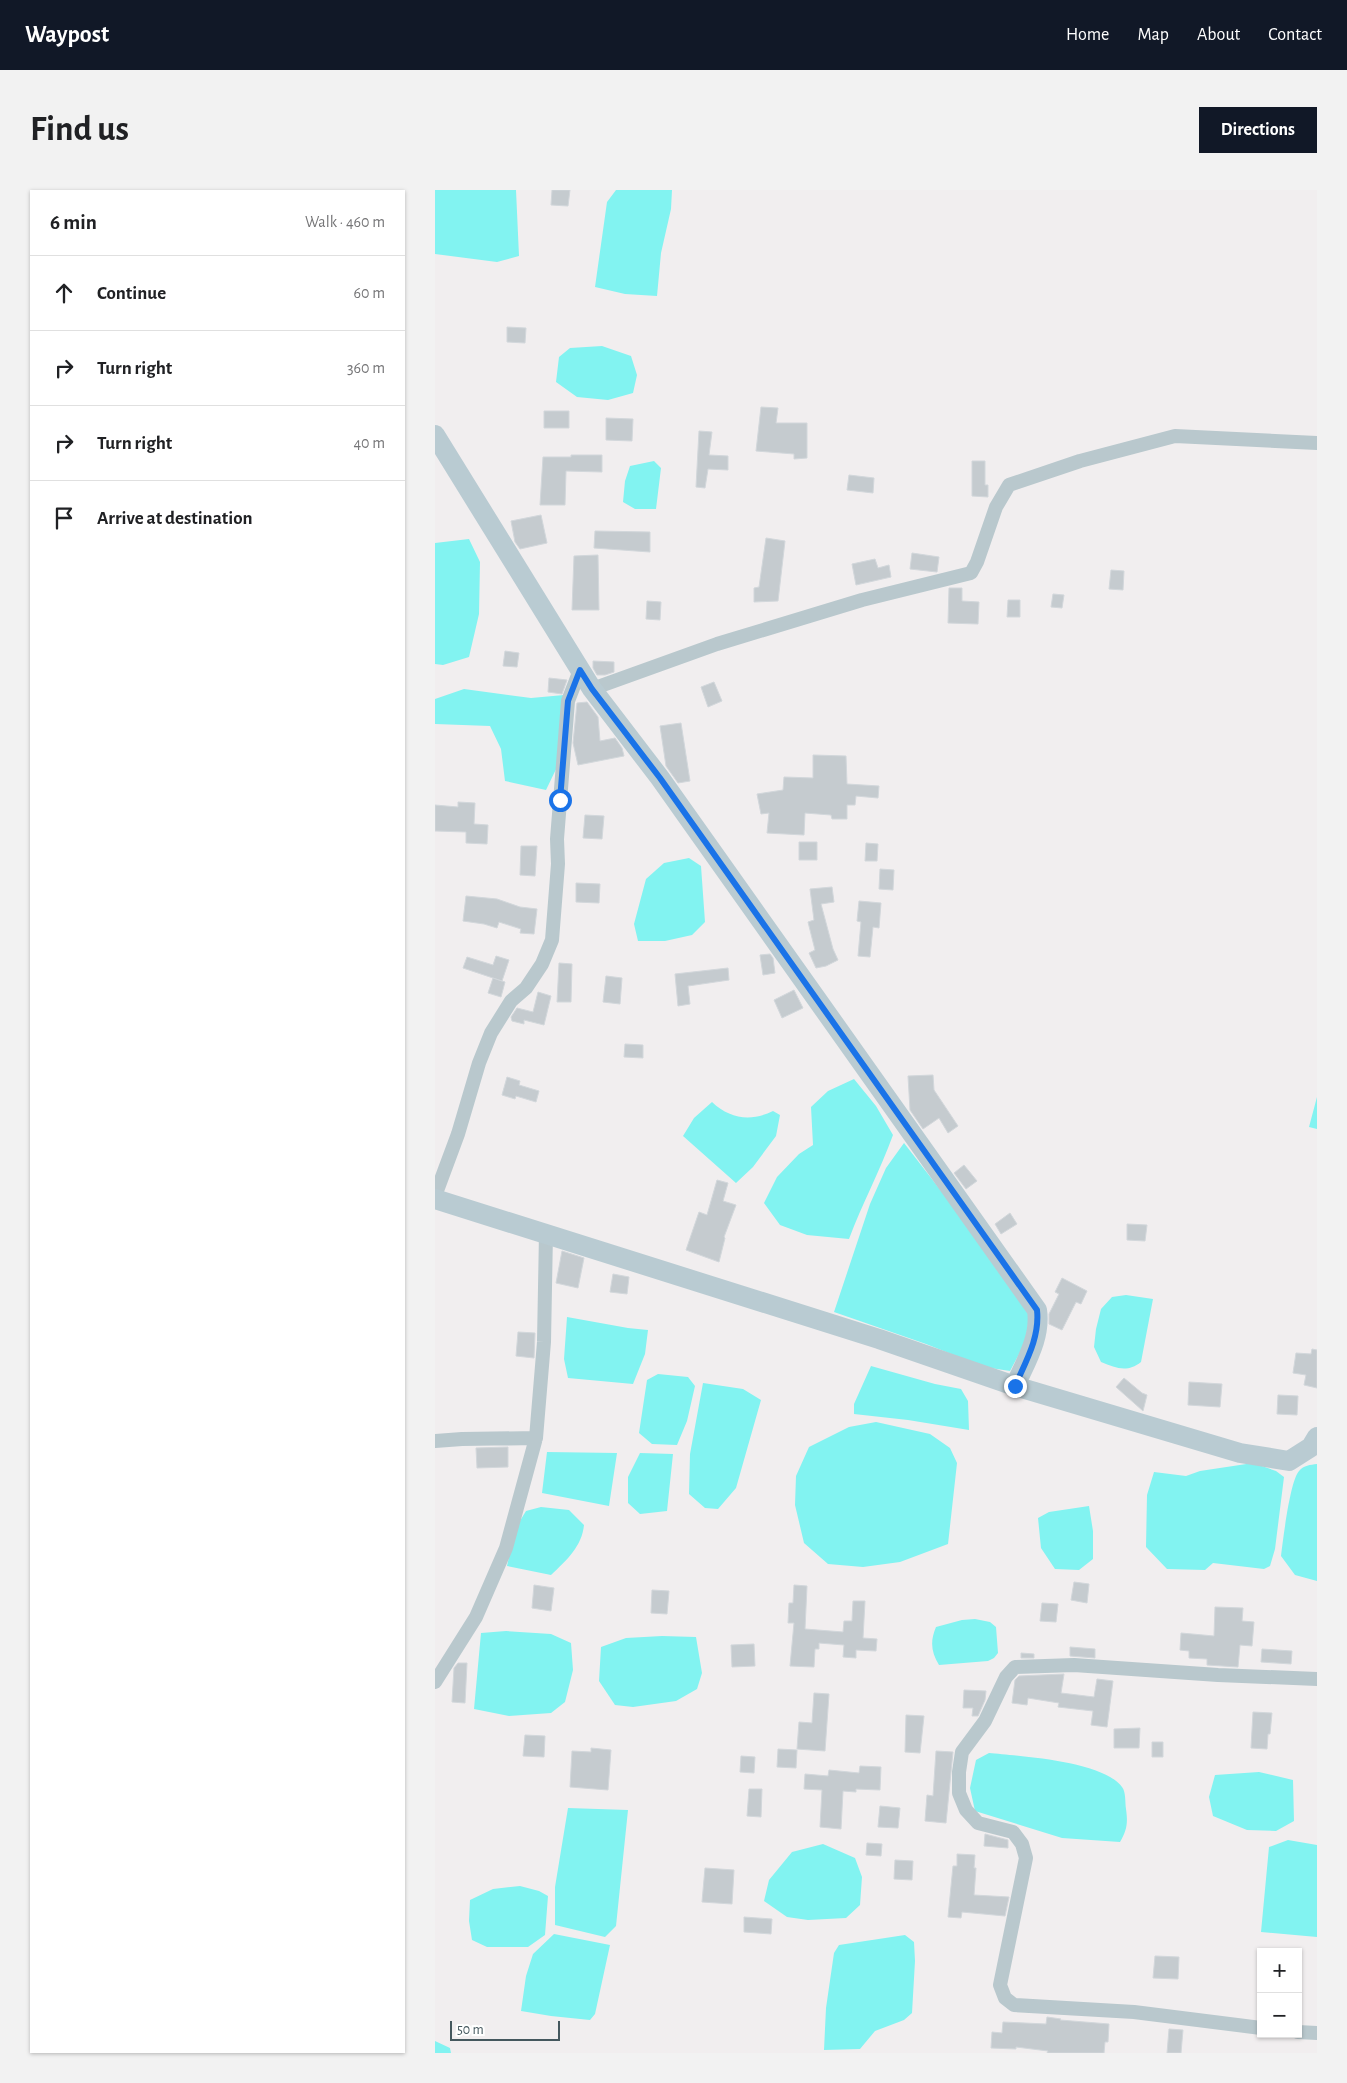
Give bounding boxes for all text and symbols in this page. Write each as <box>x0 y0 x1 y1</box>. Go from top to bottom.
text: Waypost <box>25 23 109 47</box>
text: Home <box>1066 26 1109 44</box>
text: Map <box>1137 26 1169 44</box>
text: About <box>1197 26 1240 44</box>
text: Contact <box>1268 26 1322 44</box>
button: Directions <box>1199 107 1317 153</box>
text: Find us <box>30 112 129 147</box>
text: 6 min <box>50 212 97 233</box>
text: Walk · 460 m <box>305 214 385 230</box>
icon: ahead <box>50 279 78 307</box>
text: Continue <box>97 284 166 303</box>
text: 60 m <box>354 285 385 301</box>
icon: right <box>50 354 78 382</box>
text: Turn right <box>97 359 172 378</box>
text: 360 m <box>347 360 385 376</box>
icon: right <box>50 429 78 457</box>
text: Turn right <box>97 434 172 453</box>
text: 40 m <box>353 435 385 451</box>
icon: arrive <box>50 504 78 532</box>
text: Arrive at destination <box>97 509 253 528</box>
route start <box>549 789 572 812</box>
route end <box>1004 1375 1027 1398</box>
map controls <box>1257 1948 1302 2038</box>
button: + <box>1257 1948 1302 1993</box>
button: − <box>1257 1993 1302 2038</box>
scale bar <box>450 2018 560 2041</box>
text: 50 m <box>457 2023 484 2037</box>

